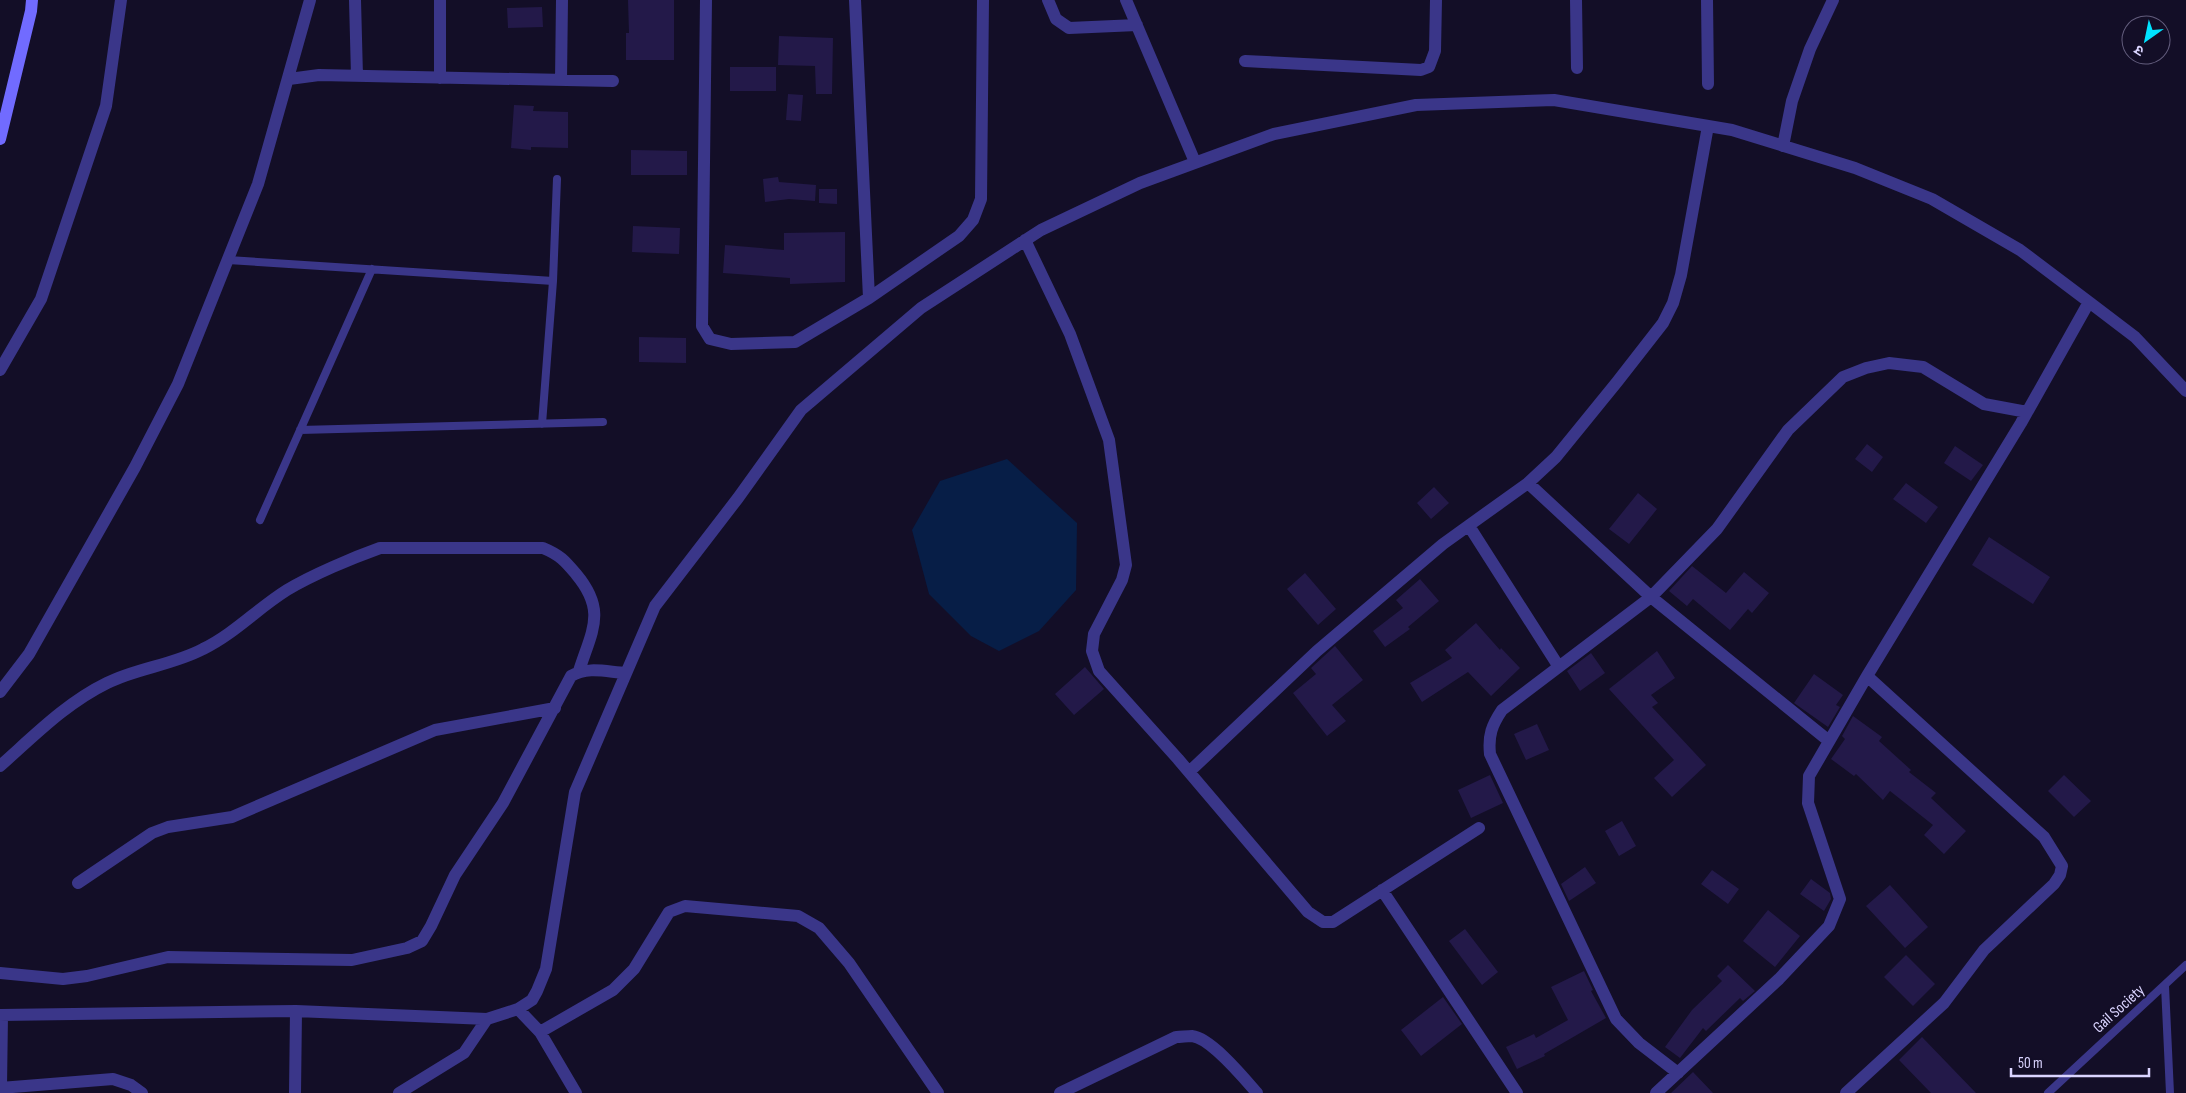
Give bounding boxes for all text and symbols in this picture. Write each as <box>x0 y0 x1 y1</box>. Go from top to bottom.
north arrow <box>2121 15 2171 65</box>
text: उ <box>2130 41 2147 60</box>
street label: Gail Society <box>2089 981 2149 1037</box>
scale bar <box>2011 1046 2148 1078</box>
text: 50 m <box>2018 1054 2043 1073</box>

